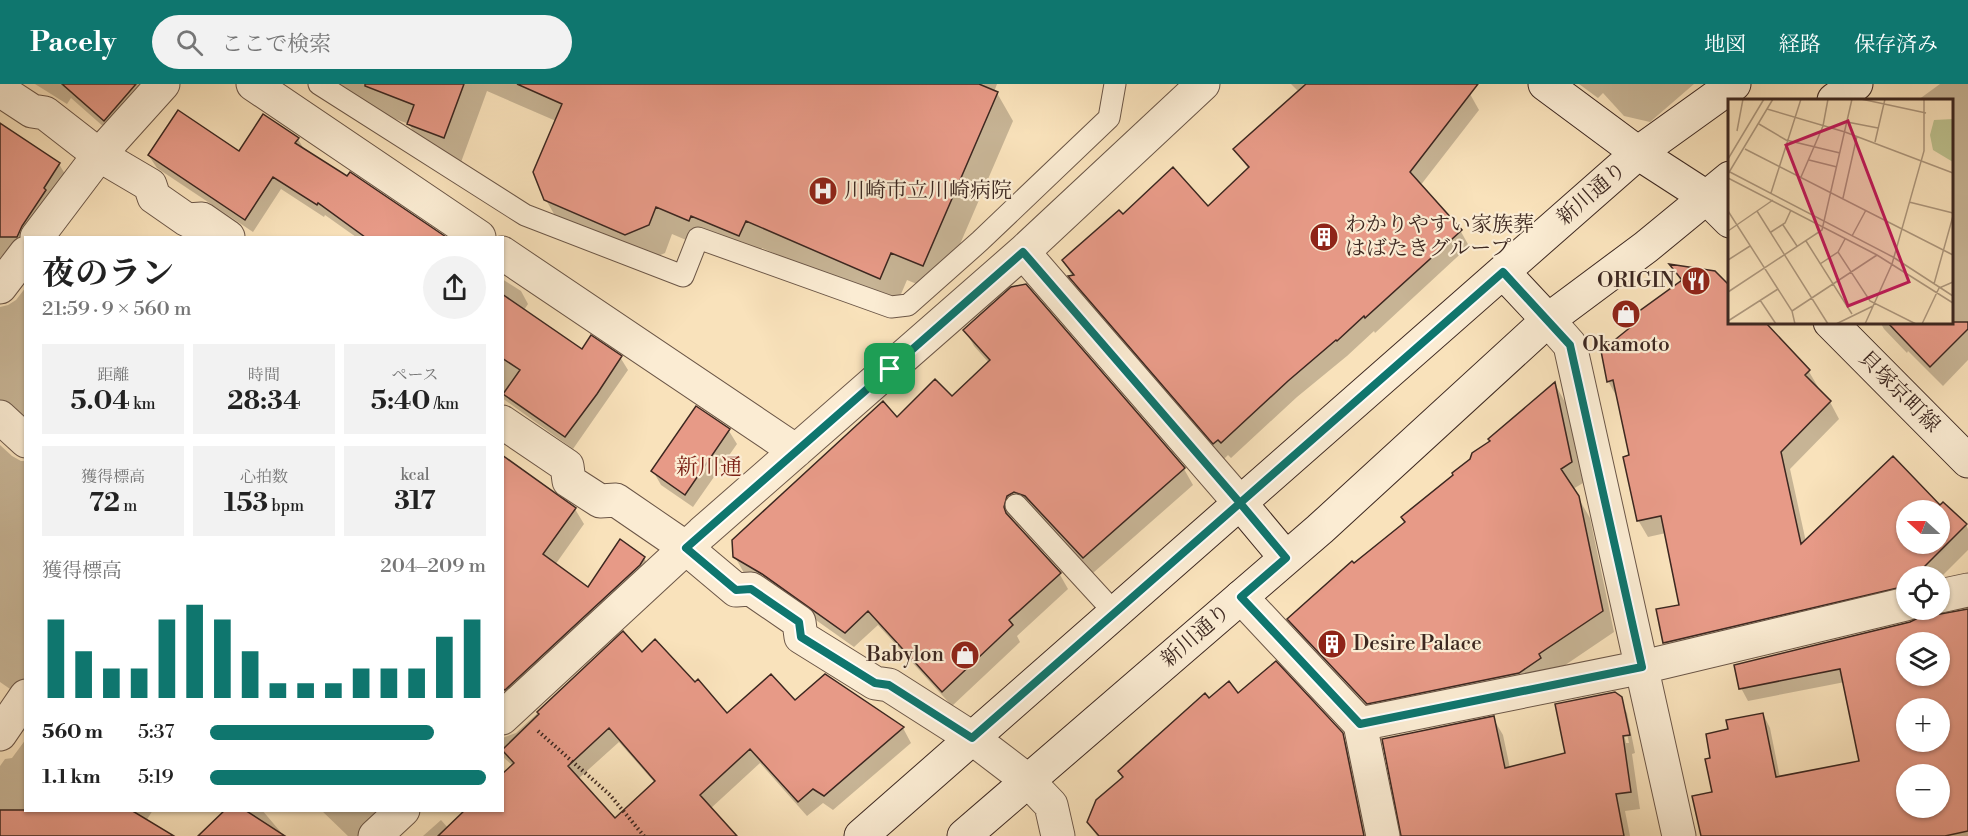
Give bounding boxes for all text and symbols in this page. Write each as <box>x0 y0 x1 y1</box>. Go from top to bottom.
search box <box>152 15 572 69</box>
text: Pacely <box>30 25 116 60</box>
icon: search <box>173 26 206 59</box>
text: ここで検索 <box>221 31 331 58</box>
text: 地図 <box>1704 32 1746 58</box>
text: 経路 <box>1779 32 1821 58</box>
text: 保存済み <box>1854 32 1938 58</box>
inset map <box>1728 99 1953 324</box>
street label: 新川通り <box>1552 157 1632 231</box>
hospital icon: 川崎市立川崎病院 <box>807 175 839 207</box>
place label: 川崎市立川崎病院 <box>844 178 1012 204</box>
place label: わかりやすい家族葬 はばたきグループ <box>1345 212 1534 262</box>
building icon: わかりやすい家族葬 はばたきグループ <box>1308 221 1340 253</box>
text: 夜のラン <box>42 254 174 295</box>
button: share <box>423 256 486 319</box>
restaurant icon: ORIGIN <box>1680 265 1712 297</box>
place label: ORIGIN <box>1597 268 1675 294</box>
text: 21:59 · 9 × 560 m <box>42 297 191 322</box>
shop icon: Okamoto <box>1610 298 1642 330</box>
place label: Okamoto <box>1582 332 1670 358</box>
pin <box>864 343 915 394</box>
street label: 貝塚京町線 <box>1853 346 1945 438</box>
icon: arrive <box>873 352 906 385</box>
text: 距離 <box>97 365 129 385</box>
text: 時間 <box>248 365 280 385</box>
text: ペース <box>391 365 439 385</box>
text: 5.04 <box>70 385 130 417</box>
text: 28:34 <box>227 385 301 417</box>
text: 5:40 <box>371 385 430 417</box>
text: km <box>130 394 156 414</box>
text: /km <box>430 394 459 414</box>
district label: 新川通 <box>676 454 742 481</box>
text: kcal <box>400 465 430 485</box>
text: 獲得標高 <box>81 467 145 487</box>
text: 心拍数 <box>240 467 288 487</box>
text: 317 <box>394 485 436 517</box>
text: 72 <box>89 487 120 519</box>
text: 153 <box>224 487 268 519</box>
text: m <box>120 496 137 516</box>
text: bpm <box>268 496 304 516</box>
north arrow <box>1896 500 1950 554</box>
map controls <box>1896 500 1950 818</box>
text: 204–209 m <box>380 554 486 579</box>
text: 獲得標高 <box>42 559 122 584</box>
button: locate <box>1896 566 1950 620</box>
street label: 新川通り <box>1156 599 1236 673</box>
building icon: Desire Palace <box>1316 628 1348 660</box>
place label: Desire Palace <box>1353 631 1482 657</box>
button: layers <box>1896 632 1950 686</box>
shop icon: Babylon <box>949 639 981 671</box>
place label: Babylon <box>865 642 944 668</box>
button: + <box>1896 698 1950 752</box>
text: 560 m <box>42 720 103 745</box>
text: 5:37 <box>138 720 174 745</box>
button: − <box>1896 764 1950 818</box>
text: 1.1 km <box>42 765 101 790</box>
text: 5:19 <box>138 765 174 790</box>

